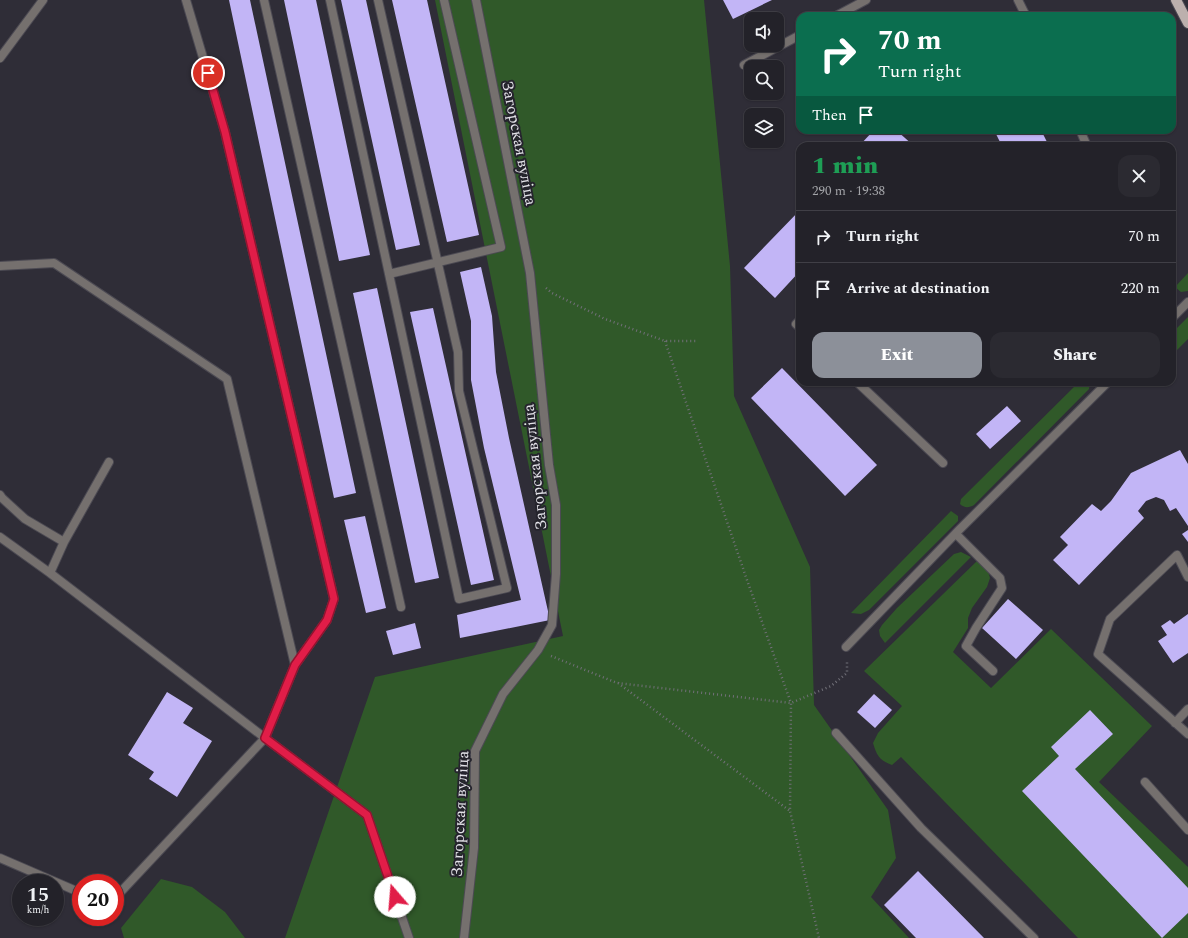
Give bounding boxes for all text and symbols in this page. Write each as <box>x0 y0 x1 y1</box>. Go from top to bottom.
map controls <box>744 12 784 148</box>
button: sound <box>744 12 784 52</box>
text: 70 m <box>878 19 942 62</box>
icon: right <box>812 28 864 80</box>
pin <box>191 56 225 90</box>
text: Turn right <box>878 58 961 85</box>
button: search <box>744 60 784 100</box>
icon: arrive <box>197 62 219 84</box>
street label: Загорская вуліца <box>495 79 543 208</box>
text: Then <box>812 104 847 127</box>
icon: arrive <box>855 104 877 126</box>
button: layers <box>744 108 784 148</box>
text: 1 min <box>812 148 878 184</box>
button: close <box>1118 155 1160 197</box>
text: 290 m · 19:38 <box>812 181 885 201</box>
text: Turn right <box>846 225 919 248</box>
text: 70 m <box>1128 225 1160 248</box>
icon: right <box>812 226 834 248</box>
text: Arrive at destination <box>846 277 990 300</box>
text: 220 m <box>1121 277 1160 300</box>
icon: arrive <box>812 278 834 300</box>
button: Exit <box>812 332 982 378</box>
button: Share <box>990 332 1160 378</box>
street label: Загорская вуліца <box>516 403 554 531</box>
street label: Загорская вуліца <box>445 750 475 878</box>
speed limit sign: 20 <box>72 874 124 926</box>
position arrow <box>374 876 416 918</box>
text: 15 <box>27 880 49 910</box>
text: km/h <box>27 902 49 918</box>

